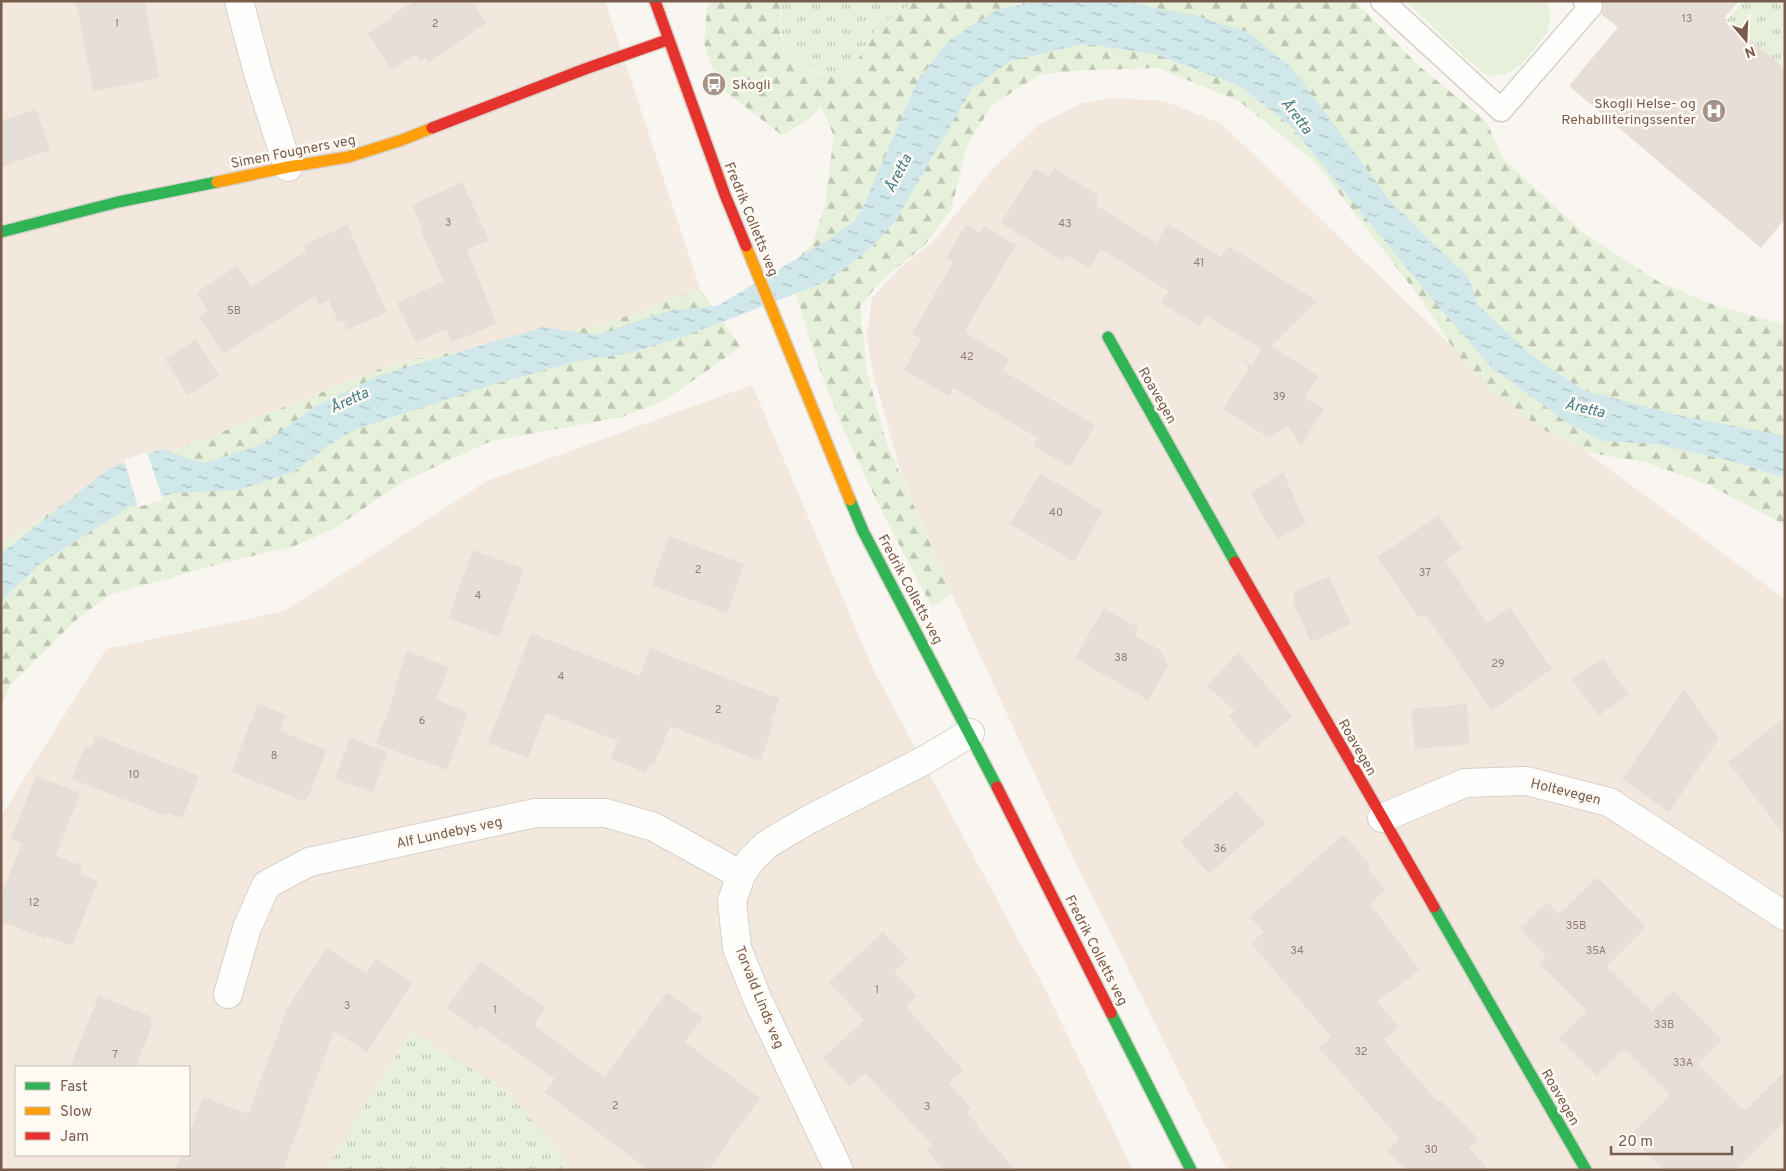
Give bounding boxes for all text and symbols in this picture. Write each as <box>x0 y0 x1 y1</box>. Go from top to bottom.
house number: 13 <box>1682 12 1692 26</box>
north arrow <box>1721 15 1771 65</box>
house number: 1 <box>115 17 119 31</box>
house number: 2 <box>432 17 438 31</box>
text: N <box>1742 41 1757 61</box>
bus stop icon: Skogli <box>701 71 727 97</box>
place label: Skogli <box>732 77 771 94</box>
water label: Åretta <box>1276 95 1316 139</box>
place label: Skogli Helse- og Rehabiliteringssenter <box>1561 96 1697 129</box>
hospital icon: Skogli Helse- og Rehabiliteringssenter <box>1701 98 1727 124</box>
street label: Simen Fougners veg <box>229 132 357 173</box>
water label: Åretta <box>881 151 917 196</box>
street label: Fredrik Colletts veg <box>720 160 781 279</box>
house number: 3 <box>445 216 451 230</box>
house number: 43 <box>1058 217 1072 231</box>
house number: 41 <box>1194 256 1204 270</box>
house number: 5B <box>227 304 241 318</box>
house number: 42 <box>960 350 974 364</box>
street label: Roavegen <box>1134 364 1180 427</box>
water label: Åretta <box>327 384 372 419</box>
house number: 39 <box>1273 390 1285 404</box>
water label: Åretta <box>1563 396 1607 423</box>
house number: 40 <box>1049 506 1063 520</box>
street label: Fredrik Colletts veg <box>874 532 946 647</box>
house number: 2 <box>695 563 701 577</box>
house number: 37 <box>1419 566 1431 580</box>
house number: 4 <box>475 589 482 603</box>
house number: 38 <box>1114 651 1128 665</box>
house number: 29 <box>1491 657 1505 671</box>
house number: 4 <box>558 670 565 684</box>
house number: 2 <box>715 703 721 717</box>
house number: 6 <box>419 714 425 728</box>
street label: Roavegen <box>1334 716 1380 779</box>
house number: 8 <box>271 749 277 763</box>
house number: 10 <box>128 768 140 782</box>
street label: Holtevegen <box>1529 776 1603 809</box>
street label: Alf Lundebys veg <box>395 814 504 853</box>
house number: 36 <box>1213 842 1227 856</box>
street label: Fredrik Colletts veg <box>1060 893 1131 1009</box>
house number: 12 <box>29 896 39 910</box>
house number: 35B <box>1566 919 1586 933</box>
street label: Torvald Linds veg <box>730 944 787 1051</box>
house number: 34 <box>1290 944 1304 958</box>
house number: 35A <box>1586 944 1606 958</box>
house number: 1 <box>875 983 879 997</box>
house number: 3 <box>344 999 350 1013</box>
house number: 1 <box>493 1003 497 1017</box>
house number: 33B <box>1654 1018 1674 1032</box>
house number: 32 <box>1354 1045 1368 1059</box>
house number: 7 <box>112 1048 118 1062</box>
house number: 33A <box>1673 1056 1693 1070</box>
legend <box>15 1066 190 1156</box>
street label: Roavegen <box>1537 1066 1583 1129</box>
text: Fast <box>60 1078 88 1097</box>
house number: 2 <box>612 1099 618 1113</box>
house number: 3 <box>924 1100 930 1114</box>
text: Slow <box>60 1103 92 1122</box>
scale bar <box>1611 1124 1732 1156</box>
text: Jam <box>60 1128 89 1147</box>
text: 20 m <box>1618 1133 1653 1152</box>
house number: 30 <box>1424 1143 1438 1157</box>

